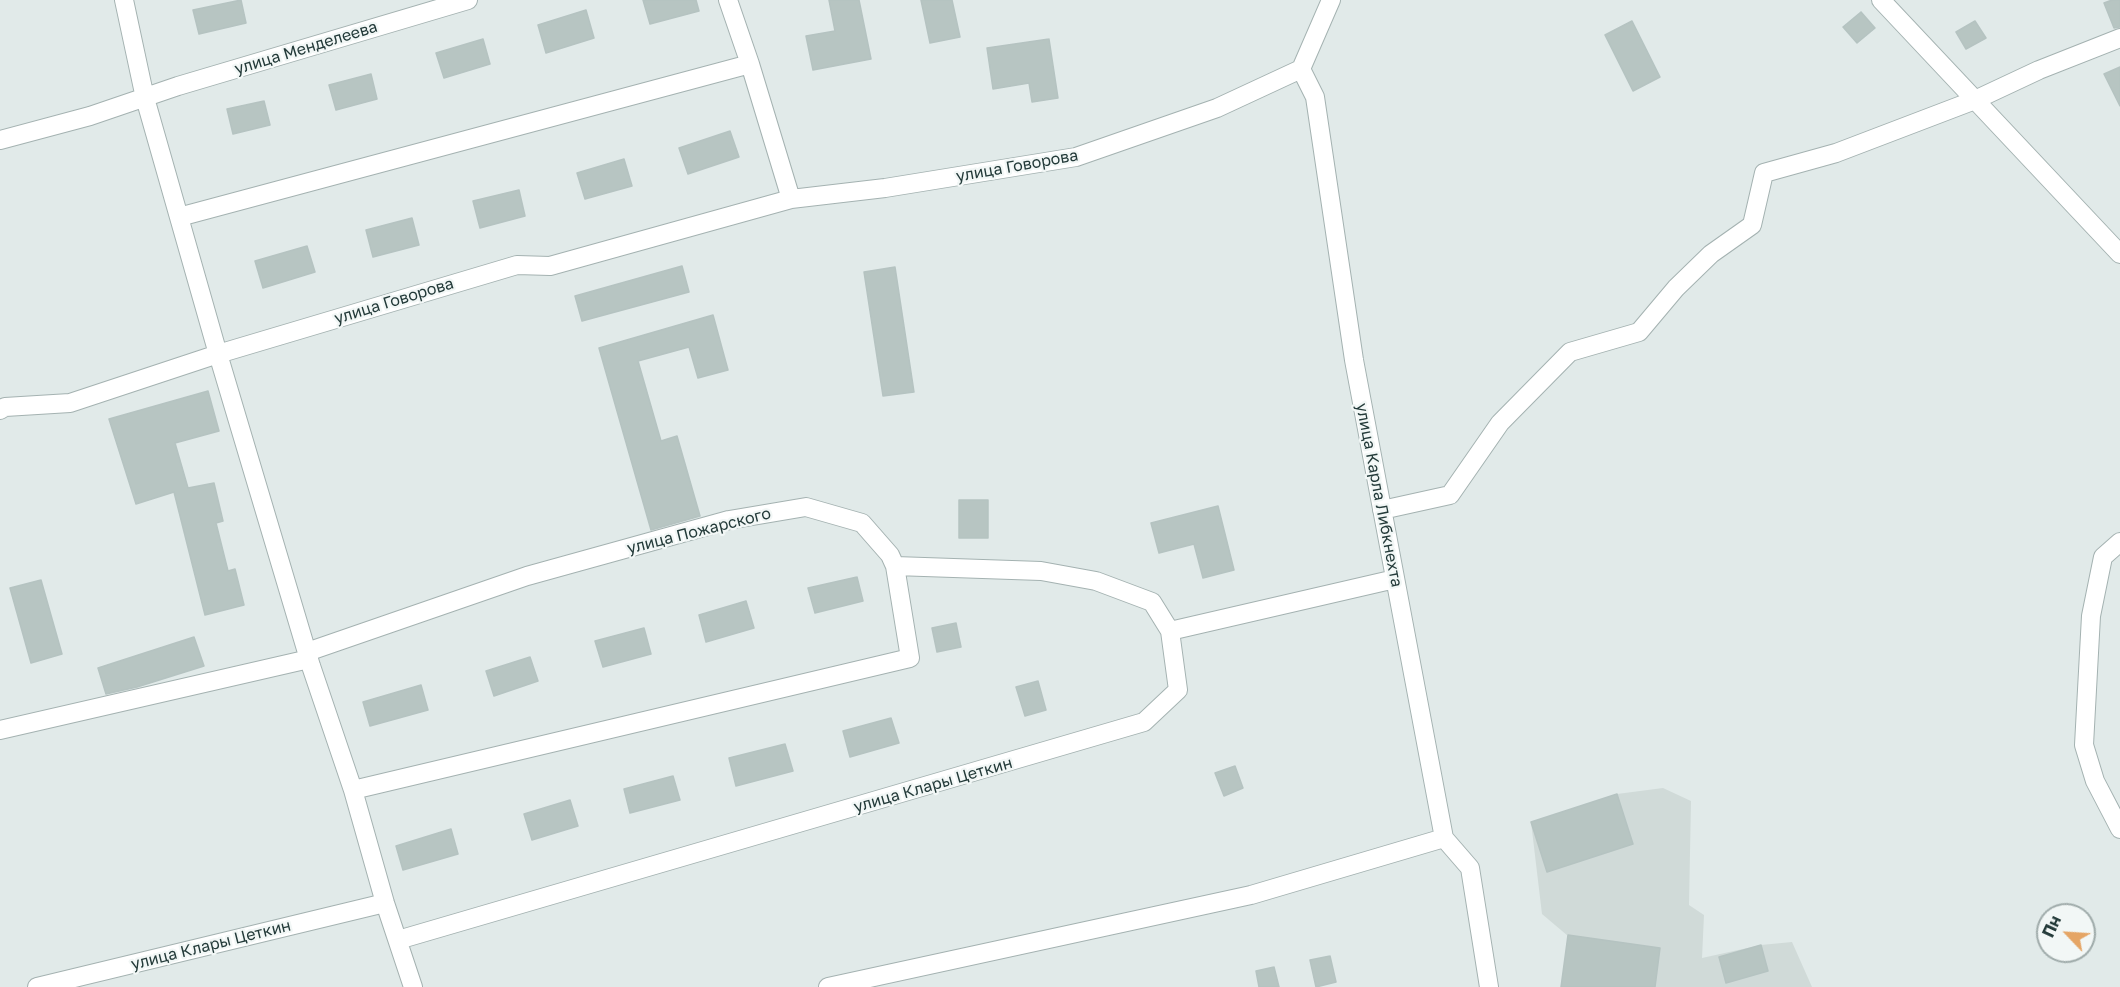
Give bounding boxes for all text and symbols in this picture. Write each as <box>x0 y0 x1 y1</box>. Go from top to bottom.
street label: улица Менделеева <box>232 17 380 79</box>
street label: улица Говорова <box>954 146 1080 186</box>
street label: улица Говорова <box>332 274 456 328</box>
street label: улица Карла Либкнехта <box>1352 401 1406 589</box>
street label: улица Пожарского <box>625 504 773 558</box>
street label: улица Клары Цеткин <box>851 753 1015 817</box>
north arrow <box>2036 903 2096 963</box>
text: Пн <box>2038 912 2065 940</box>
street label: улица Клары Цеткин <box>129 916 293 974</box>

